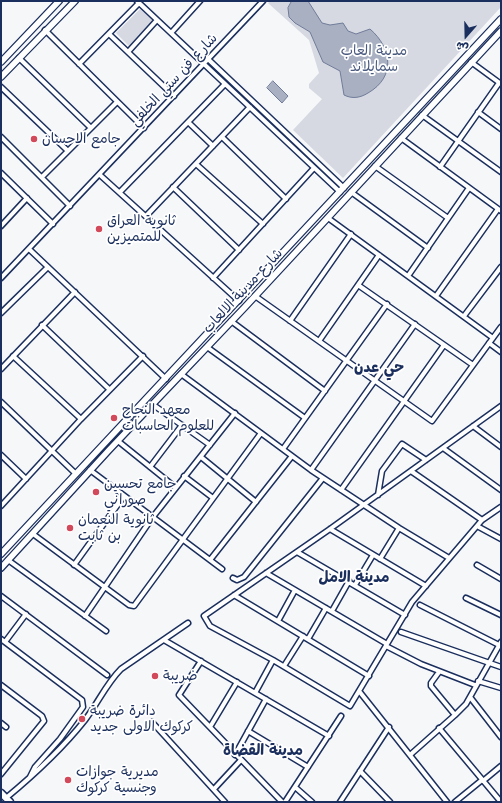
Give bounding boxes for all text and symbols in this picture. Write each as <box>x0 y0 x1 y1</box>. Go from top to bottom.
north arrow <box>446 16 486 56</box>
street label: شارع فن ستي الخلفي <box>127 30 221 130</box>
text: ش <box>453 38 470 58</box>
park label: مدينة العاب سمايلاند <box>341 43 407 76</box>
place label: جامع الاحسان <box>42 131 121 147</box>
marker: جامع الاحسان <box>29 134 39 144</box>
place label: ثانوية العراق للمتميزين <box>107 213 176 246</box>
marker: ثانوية العراق للمتميزين <box>94 224 104 234</box>
street label: شارع مدينة الالعاب <box>200 245 286 337</box>
district label: حي عدن <box>354 359 404 377</box>
place label: معهد النجاح للعلوم الحاسبات <box>122 402 214 434</box>
marker: معهد النجاح للعلوم الحاسبات <box>109 413 119 423</box>
place label: جامع تحسين صوراني <box>104 476 177 508</box>
marker: جامع تحسين صوراني <box>91 487 101 497</box>
place label: ثانوية النعمان بن ثابت <box>78 512 154 544</box>
marker: ثانوية النعمان بن ثابت <box>65 523 75 533</box>
district label: مدينة الامل <box>319 569 389 587</box>
place label: ضريبة <box>163 668 197 684</box>
marker: ضريبة <box>150 671 160 681</box>
place label: دائرة ضريبة كركوك الاولی جدید <box>90 703 193 736</box>
marker: دائرة ضريبة كركوك الاولی جدید <box>77 714 87 724</box>
district label: مدينة القضاة <box>223 742 303 760</box>
place label: مديرية جوازات وجنسية كركوك <box>76 764 159 796</box>
marker: مديرية جوازات وجنسية كركوك <box>63 775 73 785</box>

